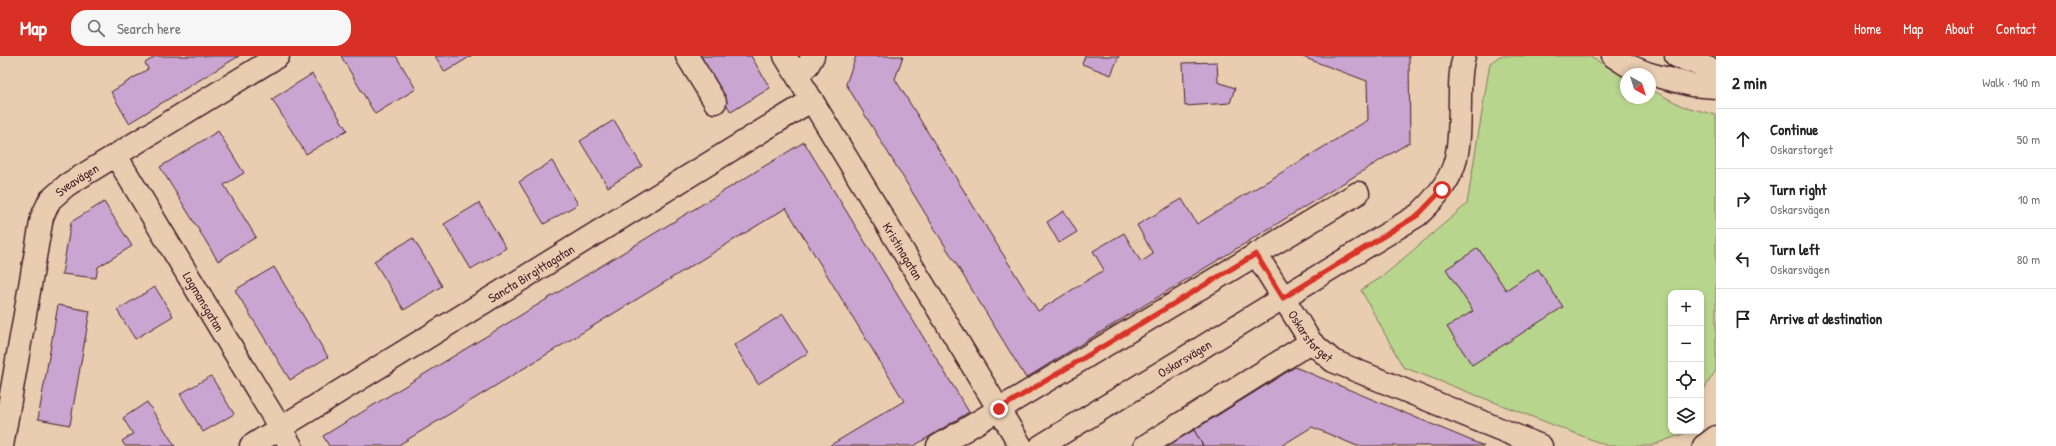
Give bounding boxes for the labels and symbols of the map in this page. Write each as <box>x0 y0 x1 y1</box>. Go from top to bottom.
north arrow <box>1620 68 1656 104</box>
street label: Sveavägen <box>51 159 102 201</box>
route start <box>1433 181 1451 199</box>
street label: Kristinagatan <box>879 219 928 283</box>
street label: Sancta Birgittagatan <box>484 240 578 307</box>
street label: Lagmansgatan <box>179 268 229 335</box>
street label: Oskarstorget <box>1284 306 1338 367</box>
street label: Oskarsvägen <box>1154 335 1215 382</box>
route end <box>990 400 1008 418</box>

